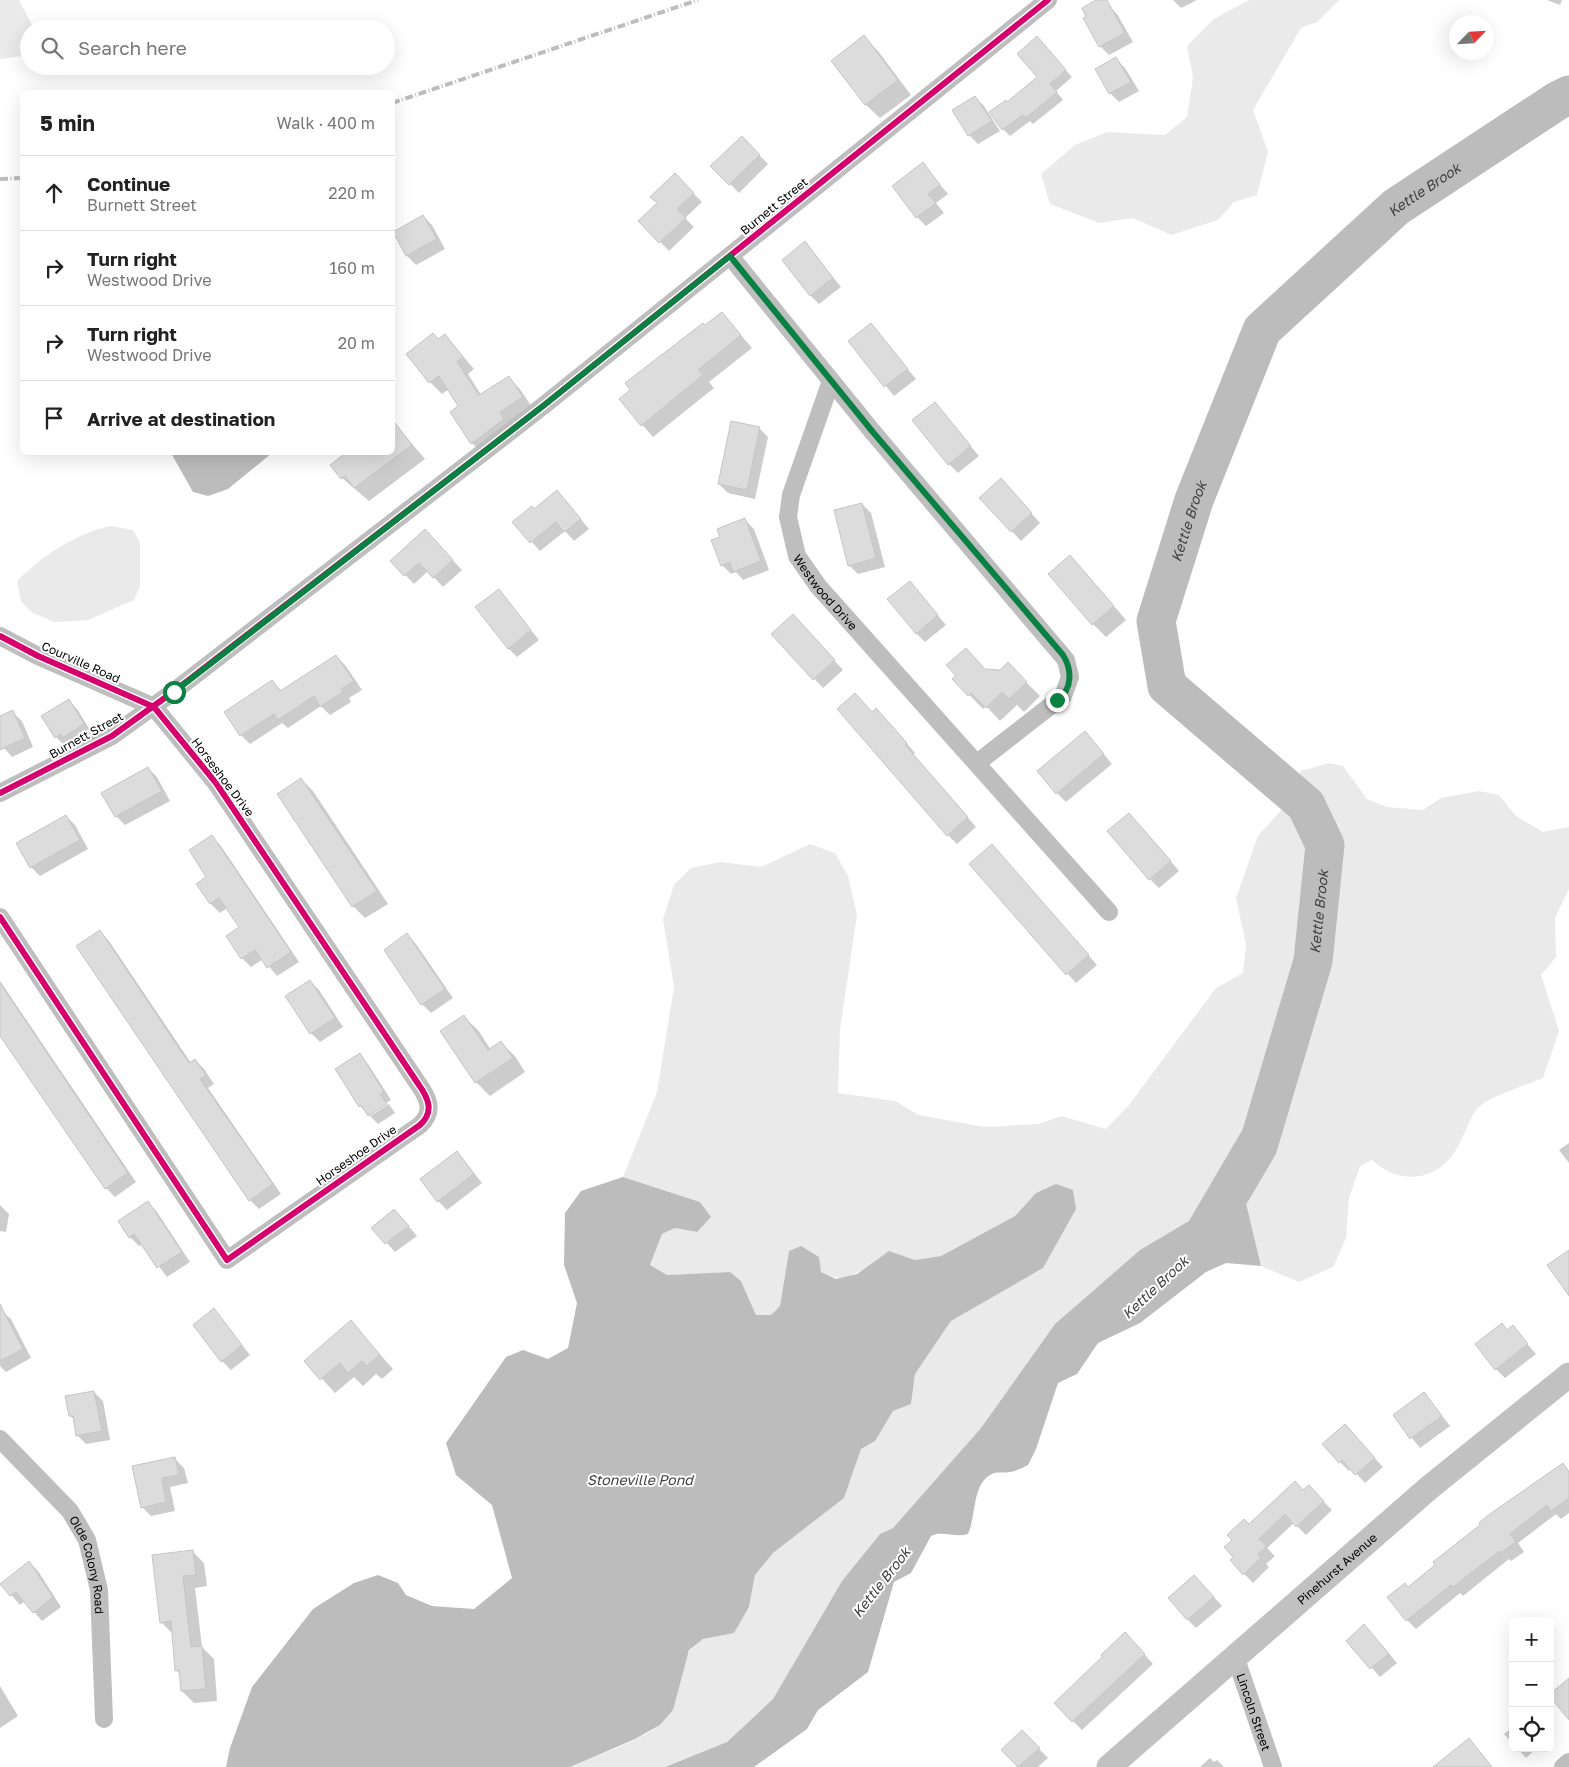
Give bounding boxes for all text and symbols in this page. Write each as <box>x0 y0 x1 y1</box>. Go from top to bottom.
north arrow <box>1449 15 1494 60</box>
search box <box>20 20 395 75</box>
icon: search <box>38 34 66 62</box>
text: Search here <box>78 36 187 59</box>
text: 5 min <box>40 110 95 136</box>
text: Walk · 400 m <box>277 113 375 133</box>
water label: Kettle Brook <box>1384 157 1465 219</box>
text: Continue <box>87 172 170 195</box>
street label: Burnett Street <box>737 174 811 238</box>
icon: ahead <box>40 179 68 207</box>
text: 220 m <box>328 183 375 203</box>
text: Burnett Street <box>87 195 197 215</box>
text: Turn right <box>87 247 177 270</box>
icon: right <box>40 254 68 282</box>
text: 160 m <box>329 258 375 278</box>
text: Westwood Drive <box>87 270 212 290</box>
text: Turn right <box>87 322 177 345</box>
icon: right <box>40 329 68 357</box>
text: 20 m <box>338 333 375 353</box>
text: Westwood Drive <box>87 345 212 365</box>
icon: arrive <box>40 404 68 432</box>
text: Arrive at destination <box>87 407 275 430</box>
water label: Kettle Brook <box>1167 476 1210 564</box>
street label: Westwood Drive <box>790 551 861 633</box>
street label: Courville Road <box>39 638 123 686</box>
route start <box>163 681 186 704</box>
route end <box>1046 689 1069 712</box>
street label: Burnett Street <box>46 708 126 762</box>
street label: Horseshoe Drive <box>188 735 258 819</box>
water label: Kettle Brook <box>1305 867 1331 954</box>
street label: Horseshoe Drive <box>313 1122 399 1188</box>
water label: Kettle Brook <box>1119 1251 1193 1322</box>
water label: Stoneville Pond <box>587 1471 694 1488</box>
street label: Olde Colony Road <box>67 1513 107 1614</box>
street label: Pinehurst Avenue <box>1293 1529 1380 1607</box>
water label: Kettle Brook <box>848 1542 915 1620</box>
map controls <box>1509 1617 1554 1752</box>
button: + <box>1509 1617 1554 1662</box>
button: − <box>1509 1662 1554 1707</box>
street label: Lincoln Street <box>1234 1671 1274 1753</box>
button: locate <box>1509 1707 1554 1752</box>

